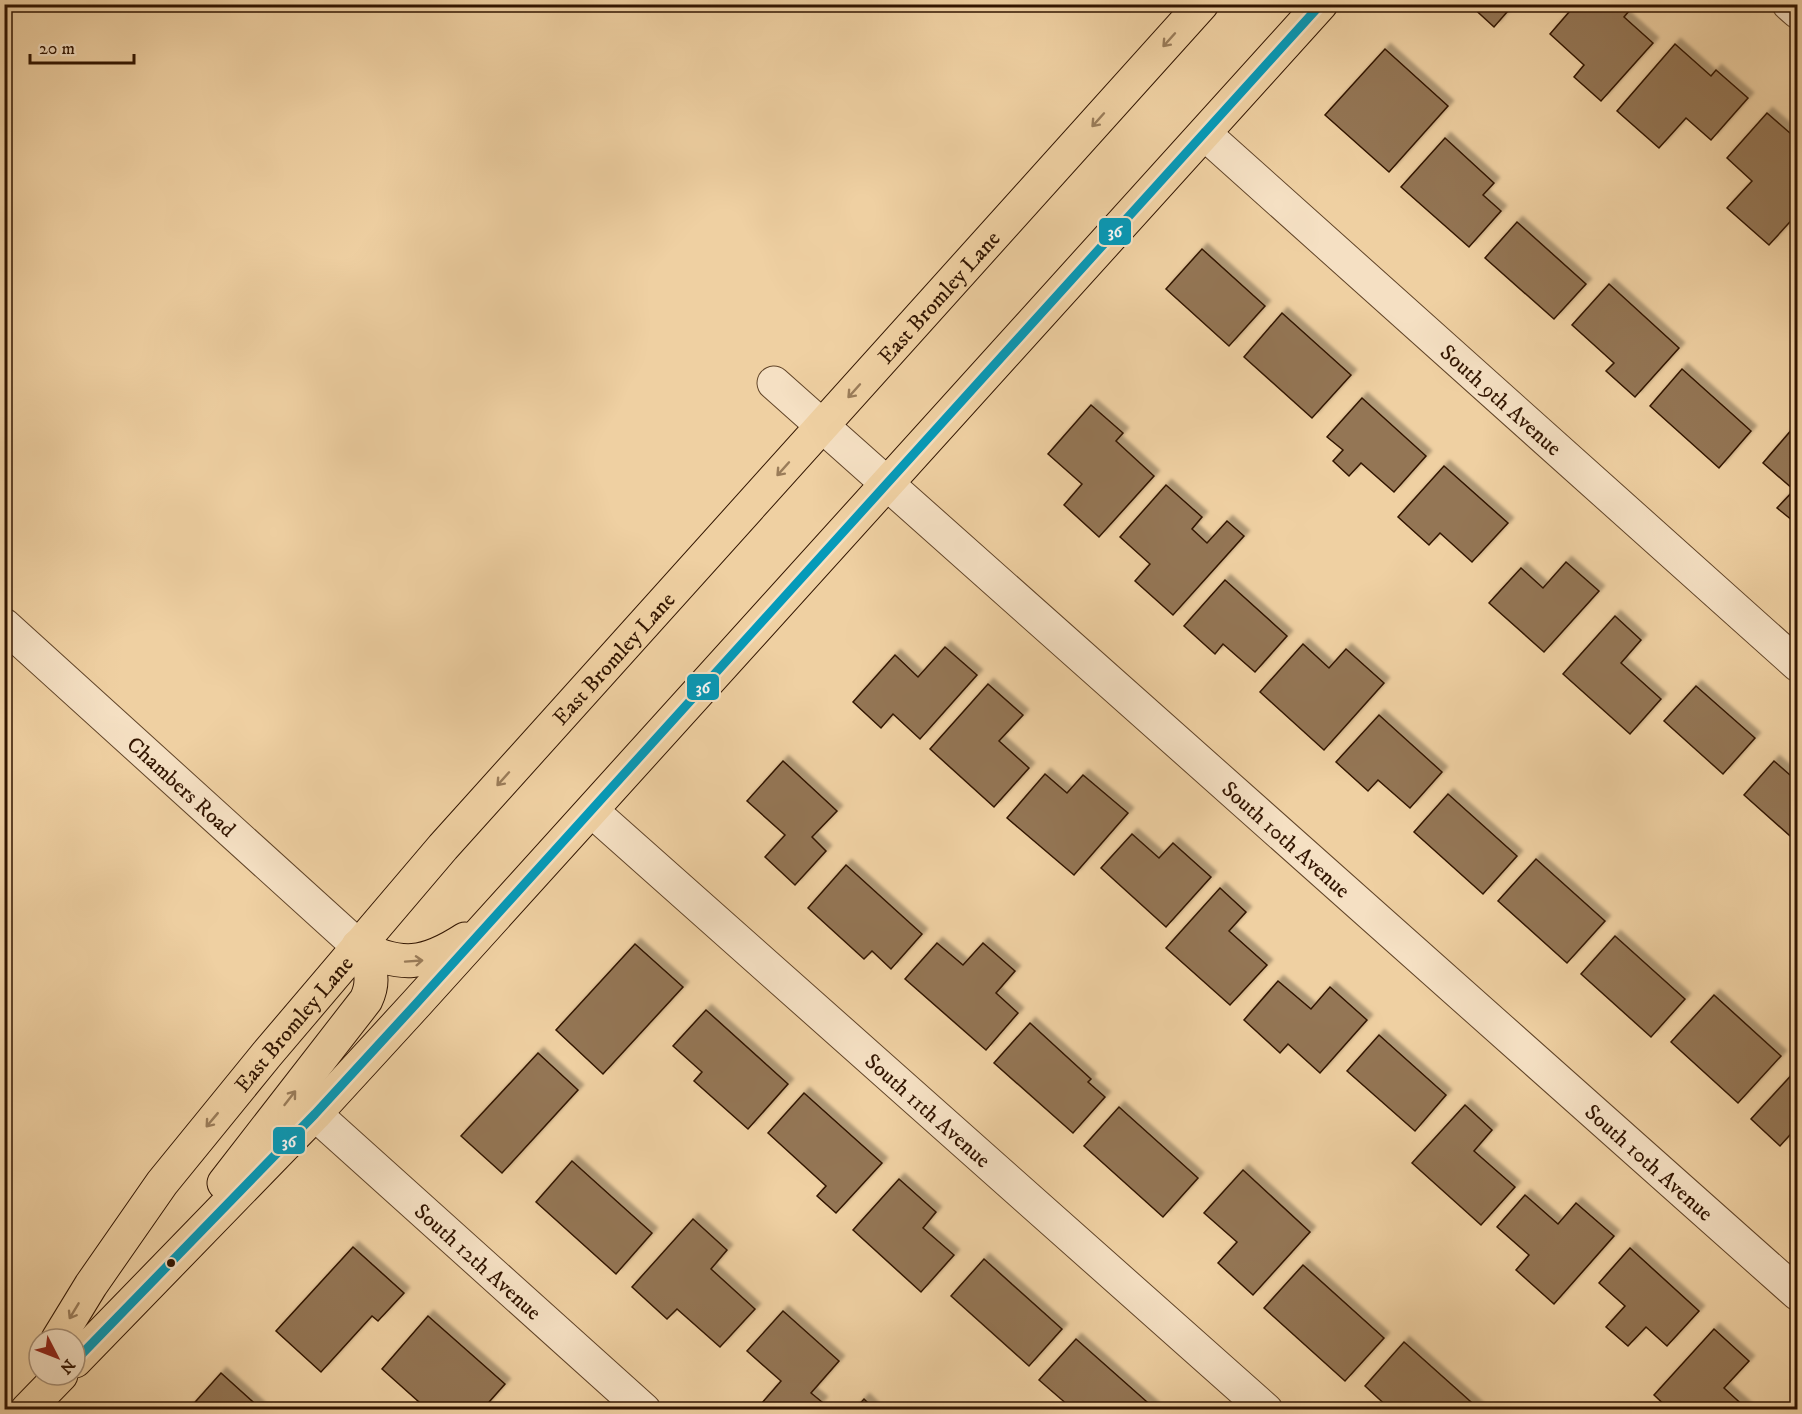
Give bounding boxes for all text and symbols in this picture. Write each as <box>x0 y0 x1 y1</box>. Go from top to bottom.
scale bar <box>30 27 134 65</box>
one-way arrow <box>1162 33 1177 48</box>
text: 20 m <box>39 38 75 60</box>
one-way arrow <box>1091 112 1105 127</box>
line badge: 36 <box>1098 217 1132 246</box>
text: 36 <box>1108 222 1124 242</box>
street label: East Bromley Lane <box>873 226 1006 370</box>
street label: South 9th Avenue <box>1434 339 1567 462</box>
one-way arrow <box>847 383 861 398</box>
one-way arrow <box>776 461 790 476</box>
street label: East Bromley Lane <box>547 587 681 731</box>
line badge: 36 <box>686 673 720 701</box>
text: 36 <box>696 678 712 698</box>
street label: Chambers Road <box>121 731 241 843</box>
one-way arrow <box>496 771 510 786</box>
street label: South 10th Avenue <box>1216 776 1355 904</box>
street label: East Bromley Lane <box>229 951 359 1098</box>
one-way arrow <box>403 955 423 966</box>
street label: South 11th Avenue <box>859 1048 996 1174</box>
one-way arrow <box>283 1090 296 1106</box>
street label: South 10th Avenue <box>1579 1099 1718 1227</box>
one-way arrow <box>206 1112 219 1128</box>
line badge: 36 <box>272 1126 306 1155</box>
text: 36 <box>282 1132 298 1152</box>
street label: South 12th Avenue <box>408 1198 547 1326</box>
unlabelled marker <box>165 1257 177 1269</box>
one-way arrow <box>67 1303 80 1320</box>
north arrow <box>27 1327 87 1387</box>
text: N <box>56 1355 79 1378</box>

